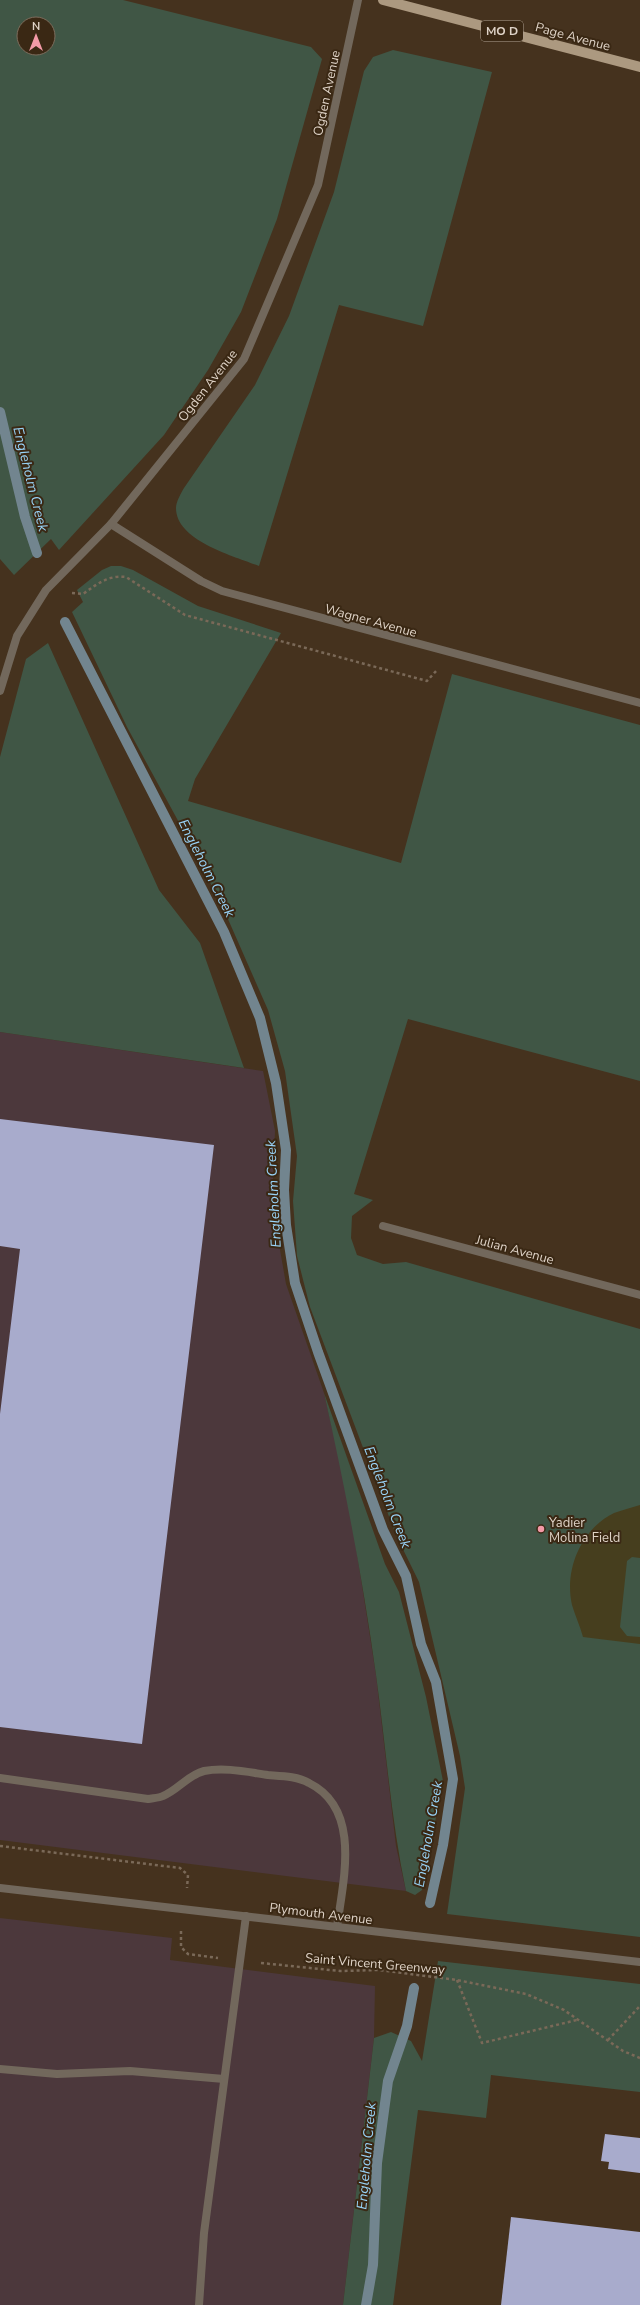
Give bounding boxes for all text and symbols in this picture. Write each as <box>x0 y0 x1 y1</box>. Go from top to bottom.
north arrow <box>16 16 56 56</box>
street label: Page Avenue <box>533 18 612 56</box>
text: N <box>32 19 40 34</box>
road number: MO D <box>481 21 523 41</box>
street label: Ogden Avenue <box>309 49 345 138</box>
street label: Ogden Avenue <box>174 346 242 425</box>
water label: Engleholm Creek <box>8 425 53 535</box>
street label: Wagner Avenue <box>323 600 419 642</box>
water label: Engleholm Creek <box>174 816 240 921</box>
water label: Engleholm Creek <box>261 1139 286 1248</box>
street label: Julian Avenue <box>473 1231 556 1269</box>
water label: Engleholm Creek <box>359 1444 416 1552</box>
place label: Yadier Molina Field <box>548 1514 620 1547</box>
marker: Yadier Molina Field <box>536 1524 546 1534</box>
water label: Engleholm Creek <box>410 1779 447 1889</box>
street label: Plymouth Avenue <box>268 1899 374 1929</box>
street label: Saint Vincent Greenway <box>304 1949 446 1979</box>
water label: Engleholm Creek <box>352 2101 381 2210</box>

